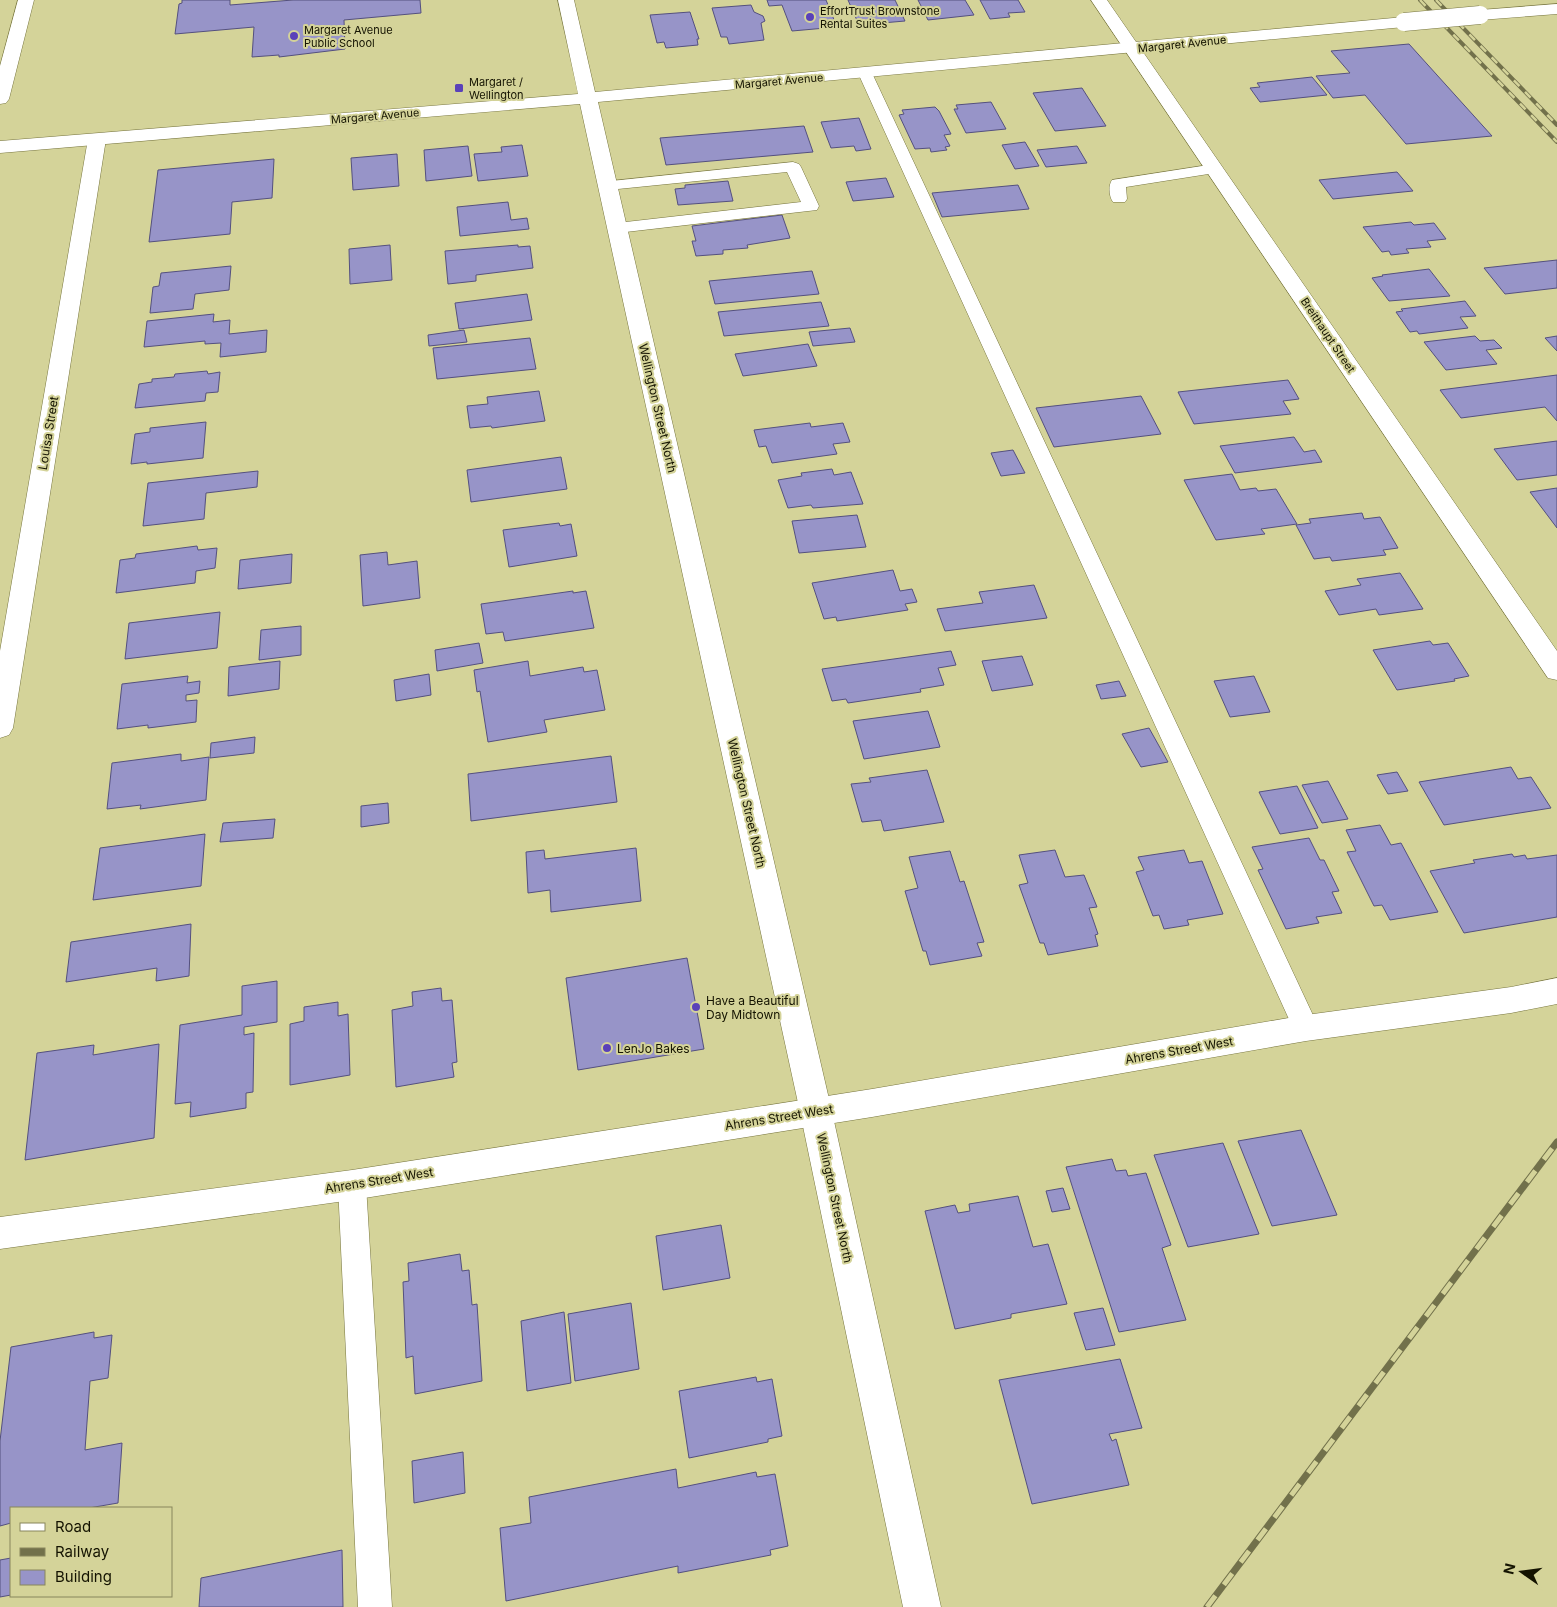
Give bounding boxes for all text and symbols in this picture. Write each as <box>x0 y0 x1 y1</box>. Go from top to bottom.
place label: EffortTrust Brownstone Rental Suites <box>820 4 940 31</box>
marker: EffortTrust Brownstone Rental Suites <box>804 11 816 23</box>
place label: Margaret Avenue Public School <box>304 23 393 50</box>
marker: Margaret Avenue Public School <box>288 30 300 42</box>
street label: Margaret Avenue <box>1137 32 1227 56</box>
street label: Margaret Avenue <box>734 70 824 92</box>
place label: Margaret / Wellington <box>469 75 524 102</box>
marker: Margaret / Wellington <box>453 82 465 94</box>
street label: Margaret Avenue <box>330 105 420 127</box>
street label: Breithaupt Street <box>1298 295 1358 376</box>
street label: Wellington Street North <box>636 342 680 474</box>
street label: Louisa Street <box>35 395 61 471</box>
street label: Wellington Street North <box>725 737 769 869</box>
place label: Have a Beautiful Day Midtown <box>706 993 799 1022</box>
marker: Have a Beautiful Day Midtown <box>690 1001 702 1013</box>
street label: Ahrens Street West <box>1124 1033 1234 1067</box>
place label: LenJo Bakes <box>617 1041 690 1056</box>
marker: LenJo Bakes <box>601 1042 613 1054</box>
street label: Ahrens Street West <box>724 1101 834 1133</box>
street label: Wellington Street North <box>814 1132 856 1264</box>
street label: Ahrens Street West <box>324 1164 434 1196</box>
legend <box>10 1507 172 1597</box>
text: Road <box>55 1517 91 1536</box>
text: Railway <box>55 1542 110 1561</box>
north arrow <box>1497 1547 1547 1597</box>
text: N <box>1499 1562 1518 1576</box>
text: Building <box>55 1567 112 1586</box>

